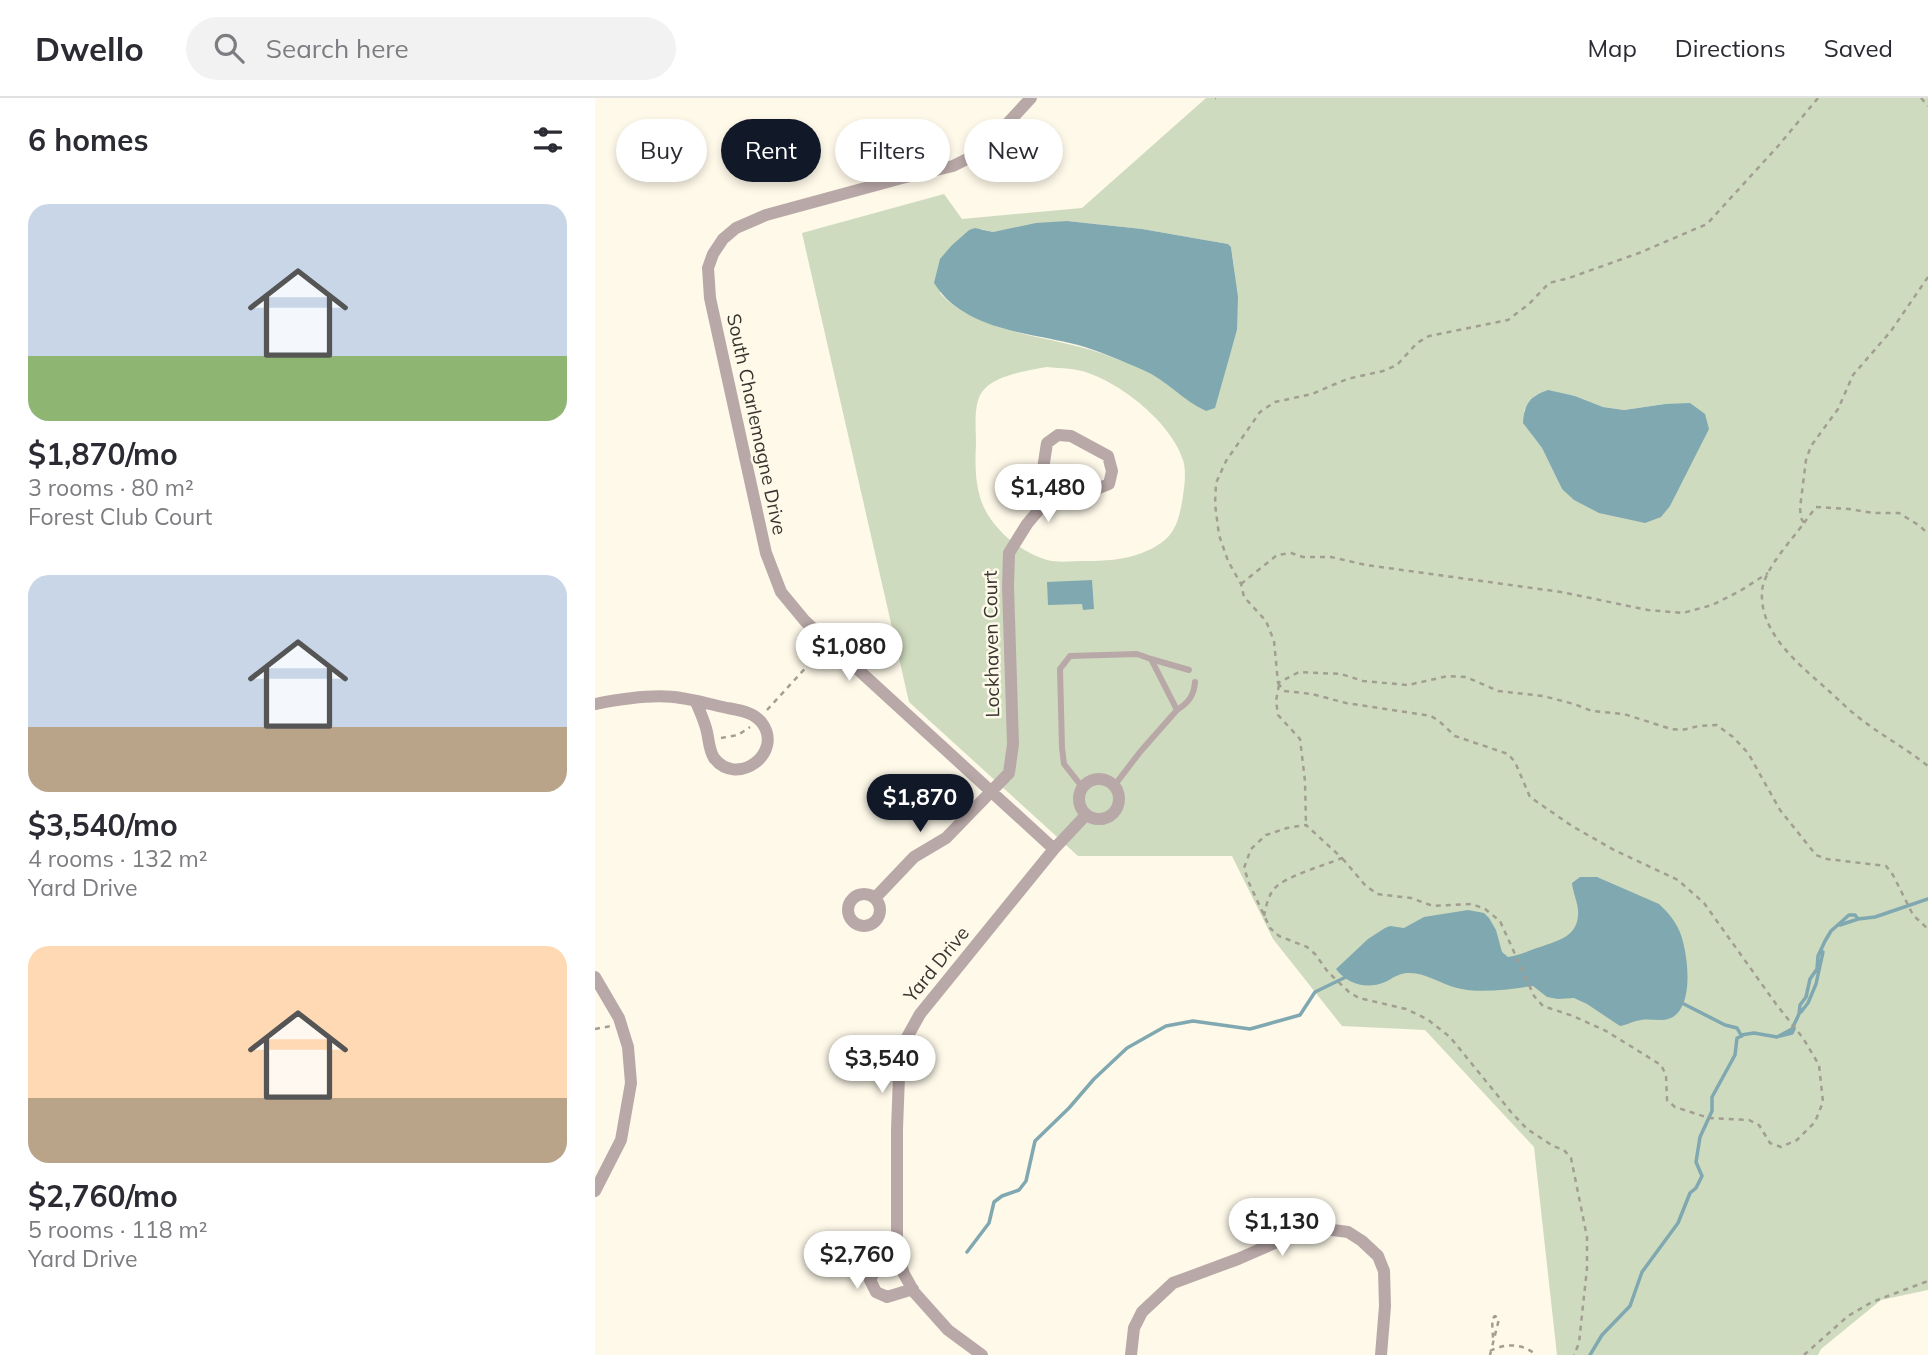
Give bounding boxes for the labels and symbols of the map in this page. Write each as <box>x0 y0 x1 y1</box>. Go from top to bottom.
street label: South Charlemagne Drive <box>722 311 792 537</box>
pin: $1,480 <box>991 464 1105 524</box>
street label: Lockhaven Court <box>978 570 1004 718</box>
pin: $1,080 <box>792 624 906 683</box>
pin: $1,870 <box>863 774 977 834</box>
street label: Yard Drive <box>898 921 974 1008</box>
pin: $3,540 <box>825 1035 939 1095</box>
pin: $1,130 <box>1225 1198 1339 1258</box>
pin: $2,760 <box>800 1232 914 1291</box>

